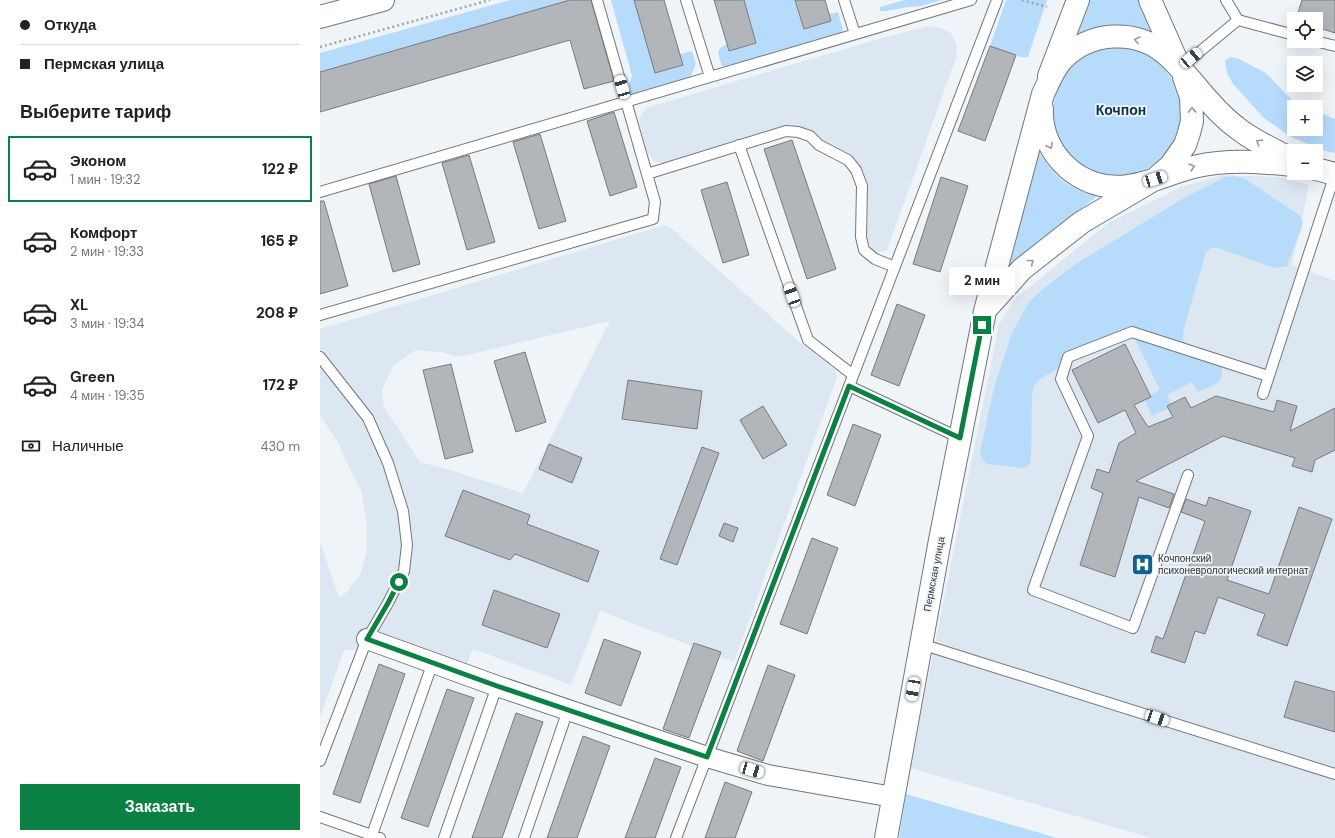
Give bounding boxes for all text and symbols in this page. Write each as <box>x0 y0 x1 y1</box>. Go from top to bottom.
map controls <box>1287 12 1323 180</box>
button: locate <box>1287 12 1323 48</box>
text: Откуда <box>44 15 96 35</box>
one-way arrow <box>1133 36 1140 44</box>
car <box>1178 46 1204 70</box>
text: Пермская улица <box>44 54 164 74</box>
button: layers <box>1287 56 1323 92</box>
car <box>613 74 631 100</box>
text: Выберите тариф <box>20 100 171 124</box>
button: + <box>1287 100 1323 136</box>
district label: Кочпон <box>1096 101 1146 119</box>
one-way arrow <box>1188 107 1196 113</box>
one-way arrow <box>1257 140 1264 147</box>
one-way arrow <box>1045 141 1053 149</box>
button: − <box>1287 144 1323 180</box>
icon: car <box>22 151 58 187</box>
text: Эконом <box>70 151 126 171</box>
text: 122 ₽ <box>262 159 298 179</box>
one-way arrow <box>1189 163 1196 172</box>
car <box>1142 170 1168 188</box>
text: 1 мин · 19:32 <box>70 171 140 188</box>
icon: car <box>22 223 58 259</box>
text: Комфорт <box>70 223 137 243</box>
text: 165 ₽ <box>261 231 298 251</box>
text: 2 мин · 19:33 <box>70 243 144 260</box>
one-way arrow <box>1026 260 1033 267</box>
callout: 2 мин <box>949 267 1015 295</box>
text: 2 мин <box>964 272 1000 289</box>
car <box>782 282 802 308</box>
icon: car <box>22 295 58 331</box>
text: XL <box>70 295 88 315</box>
text: 208 ₽ <box>256 303 298 323</box>
text: 3 мин · 19:34 <box>70 315 144 332</box>
route end <box>973 316 991 334</box>
icon: car <box>22 367 58 403</box>
text: Green <box>70 367 115 387</box>
text: 172 ₽ <box>263 375 298 395</box>
text: 4 мин · 19:35 <box>70 387 145 404</box>
icon: cash <box>20 435 42 457</box>
text: Наличные <box>52 436 124 456</box>
text: 430 m <box>260 438 300 455</box>
street label: Пермская улица <box>920 535 948 613</box>
hospital icon: Кочпонский психоневрологический интернат <box>1130 551 1156 577</box>
place label: Кочпонский психоневрологический интернат <box>1158 552 1309 577</box>
route start <box>390 573 408 591</box>
car <box>905 676 921 702</box>
car <box>1144 709 1170 727</box>
car <box>739 761 765 779</box>
button: Заказать <box>20 784 300 830</box>

